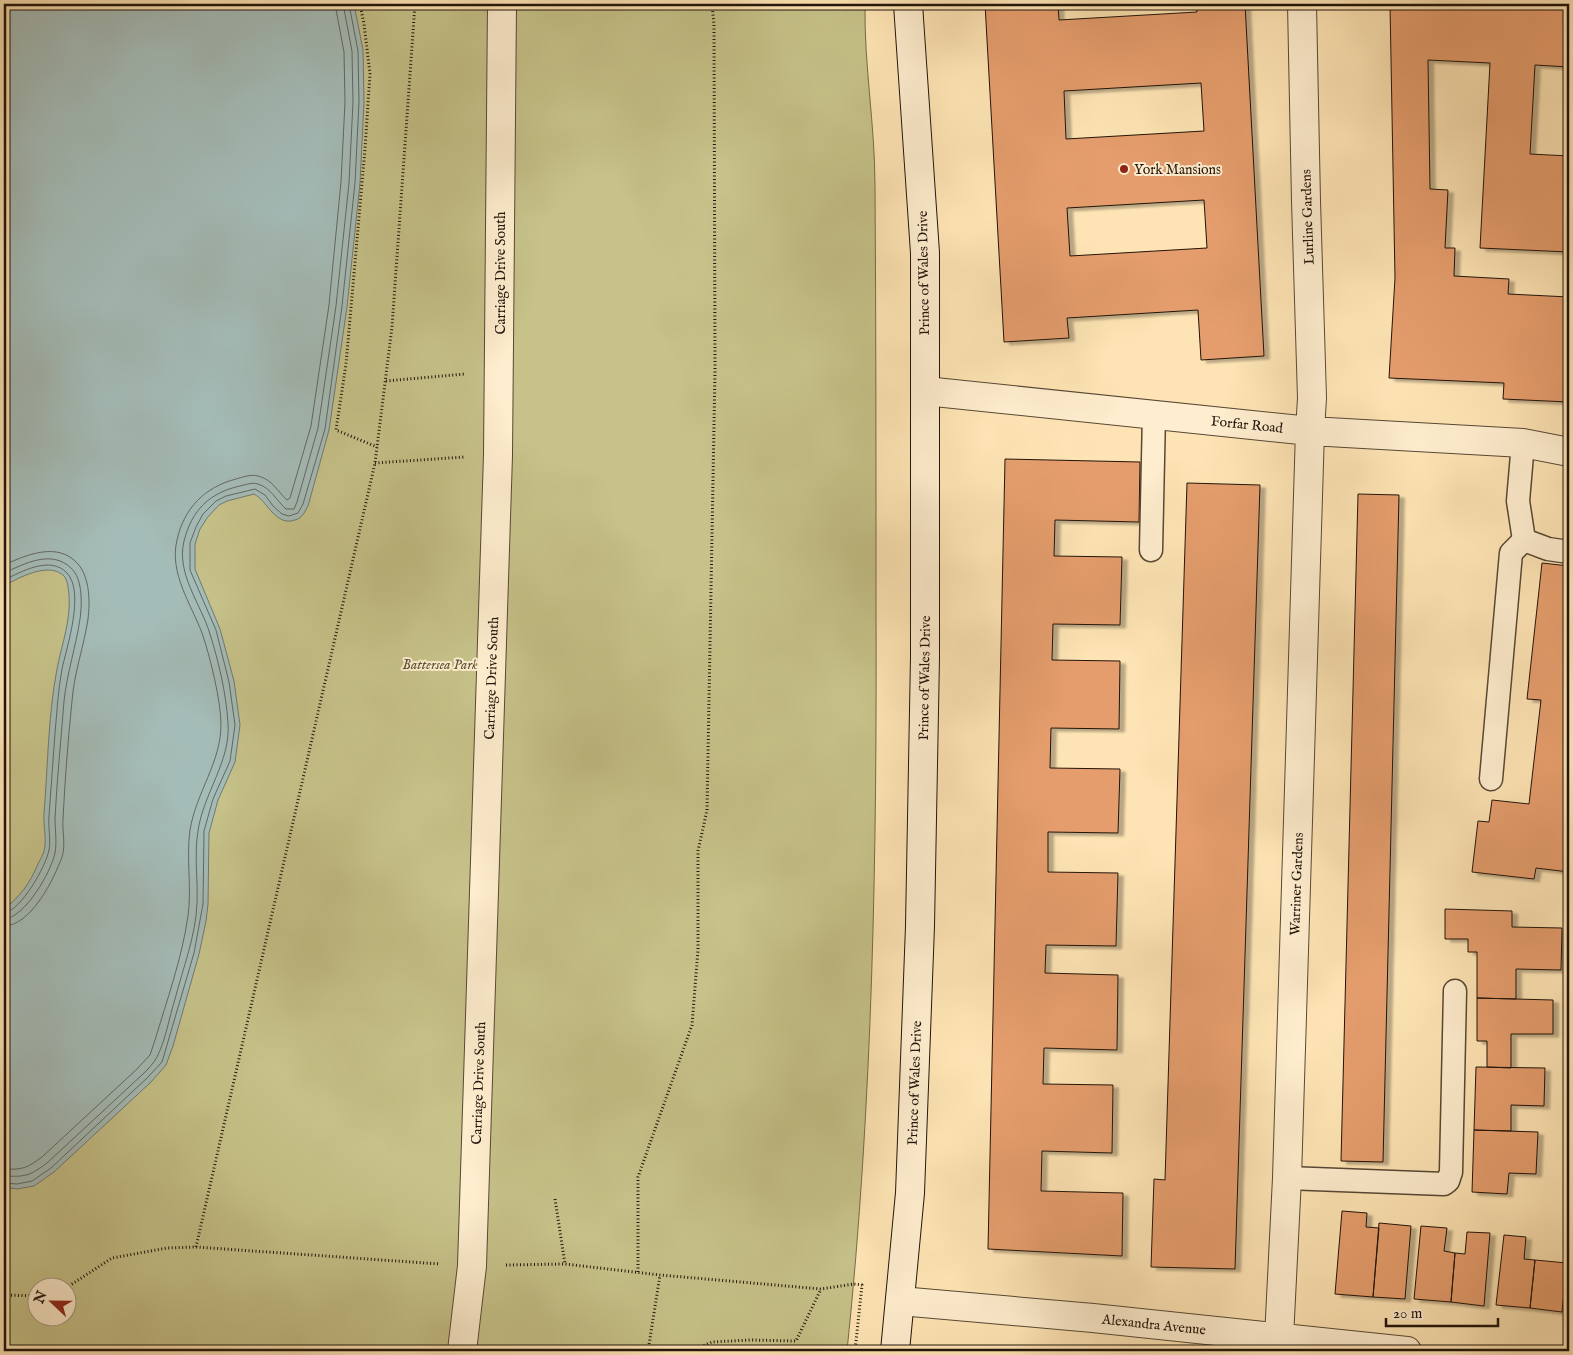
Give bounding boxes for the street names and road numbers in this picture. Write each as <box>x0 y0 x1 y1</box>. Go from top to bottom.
street label: Lurline Gardens <box>1297 169 1319 265</box>
street label: Prince of Wales Drive <box>914 210 934 336</box>
street label: Carriage Drive South <box>492 211 510 335</box>
street label: Forfar Road <box>1210 412 1284 438</box>
street label: Prince of Wales Drive <box>915 615 935 741</box>
street label: Carriage Drive South <box>481 616 503 740</box>
street label: Warriner Gardens <box>1286 832 1308 936</box>
street label: Prince of Wales Drive <box>904 1020 926 1146</box>
street label: Carriage Drive South <box>468 1021 490 1145</box>
street label: Alexandra Avenue <box>1100 1310 1207 1339</box>

